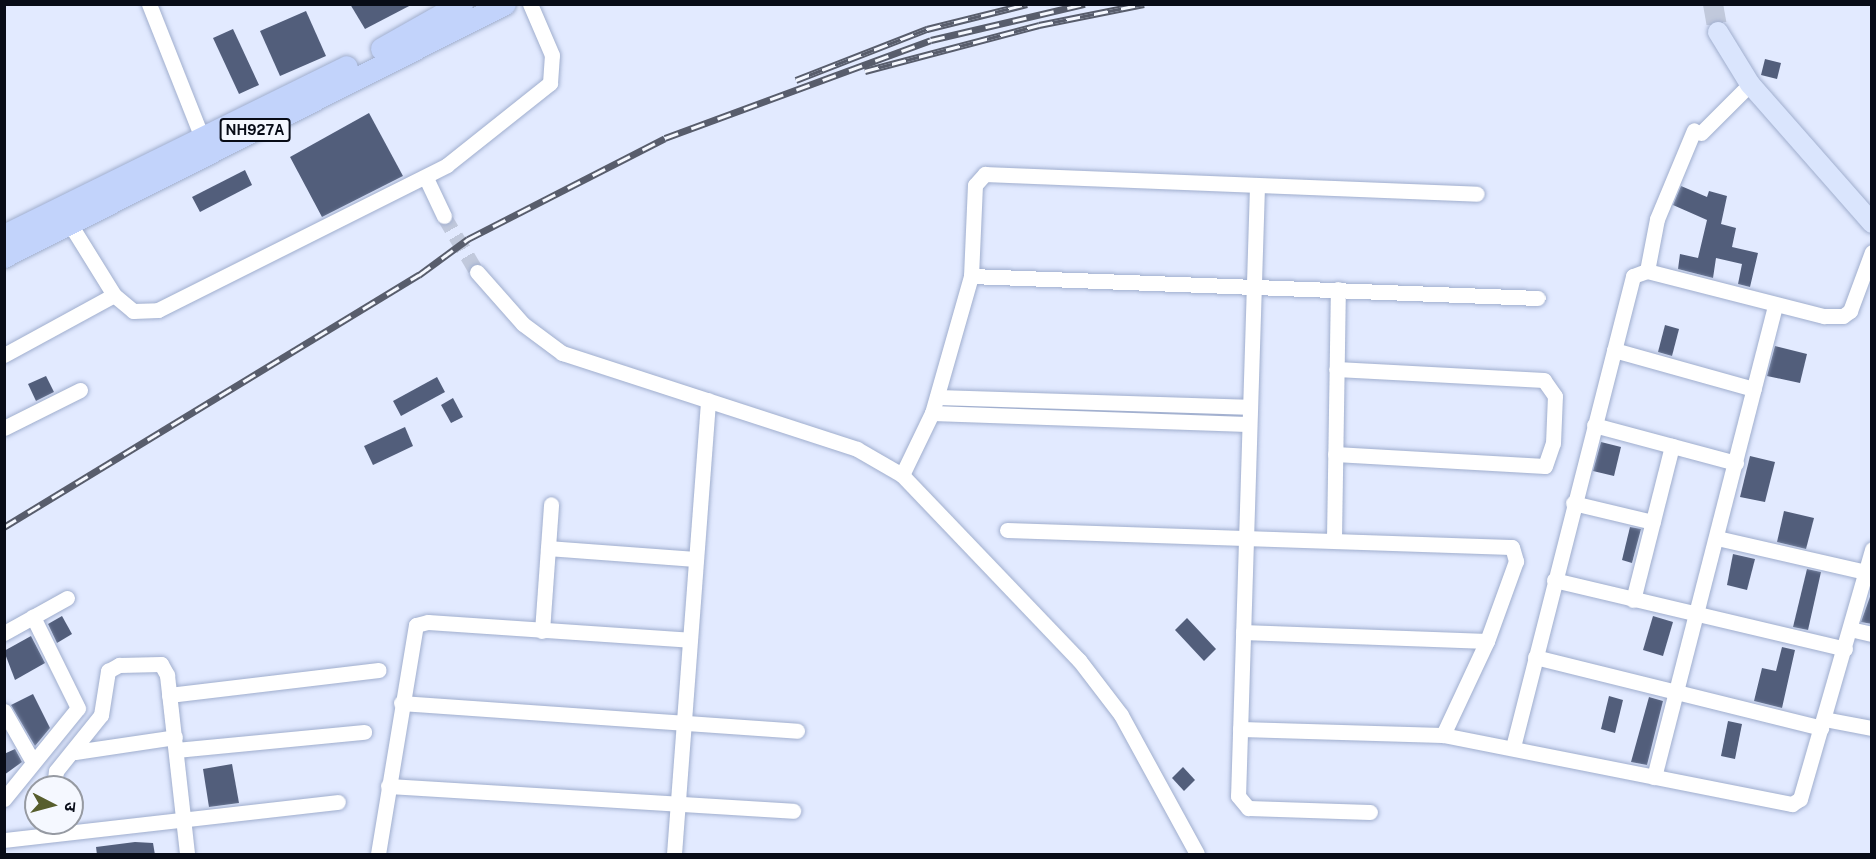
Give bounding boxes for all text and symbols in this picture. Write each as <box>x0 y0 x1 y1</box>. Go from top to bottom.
road number: NH927A <box>219 119 291 141</box>
north arrow <box>24 775 84 835</box>
text: उ <box>60 801 80 812</box>

